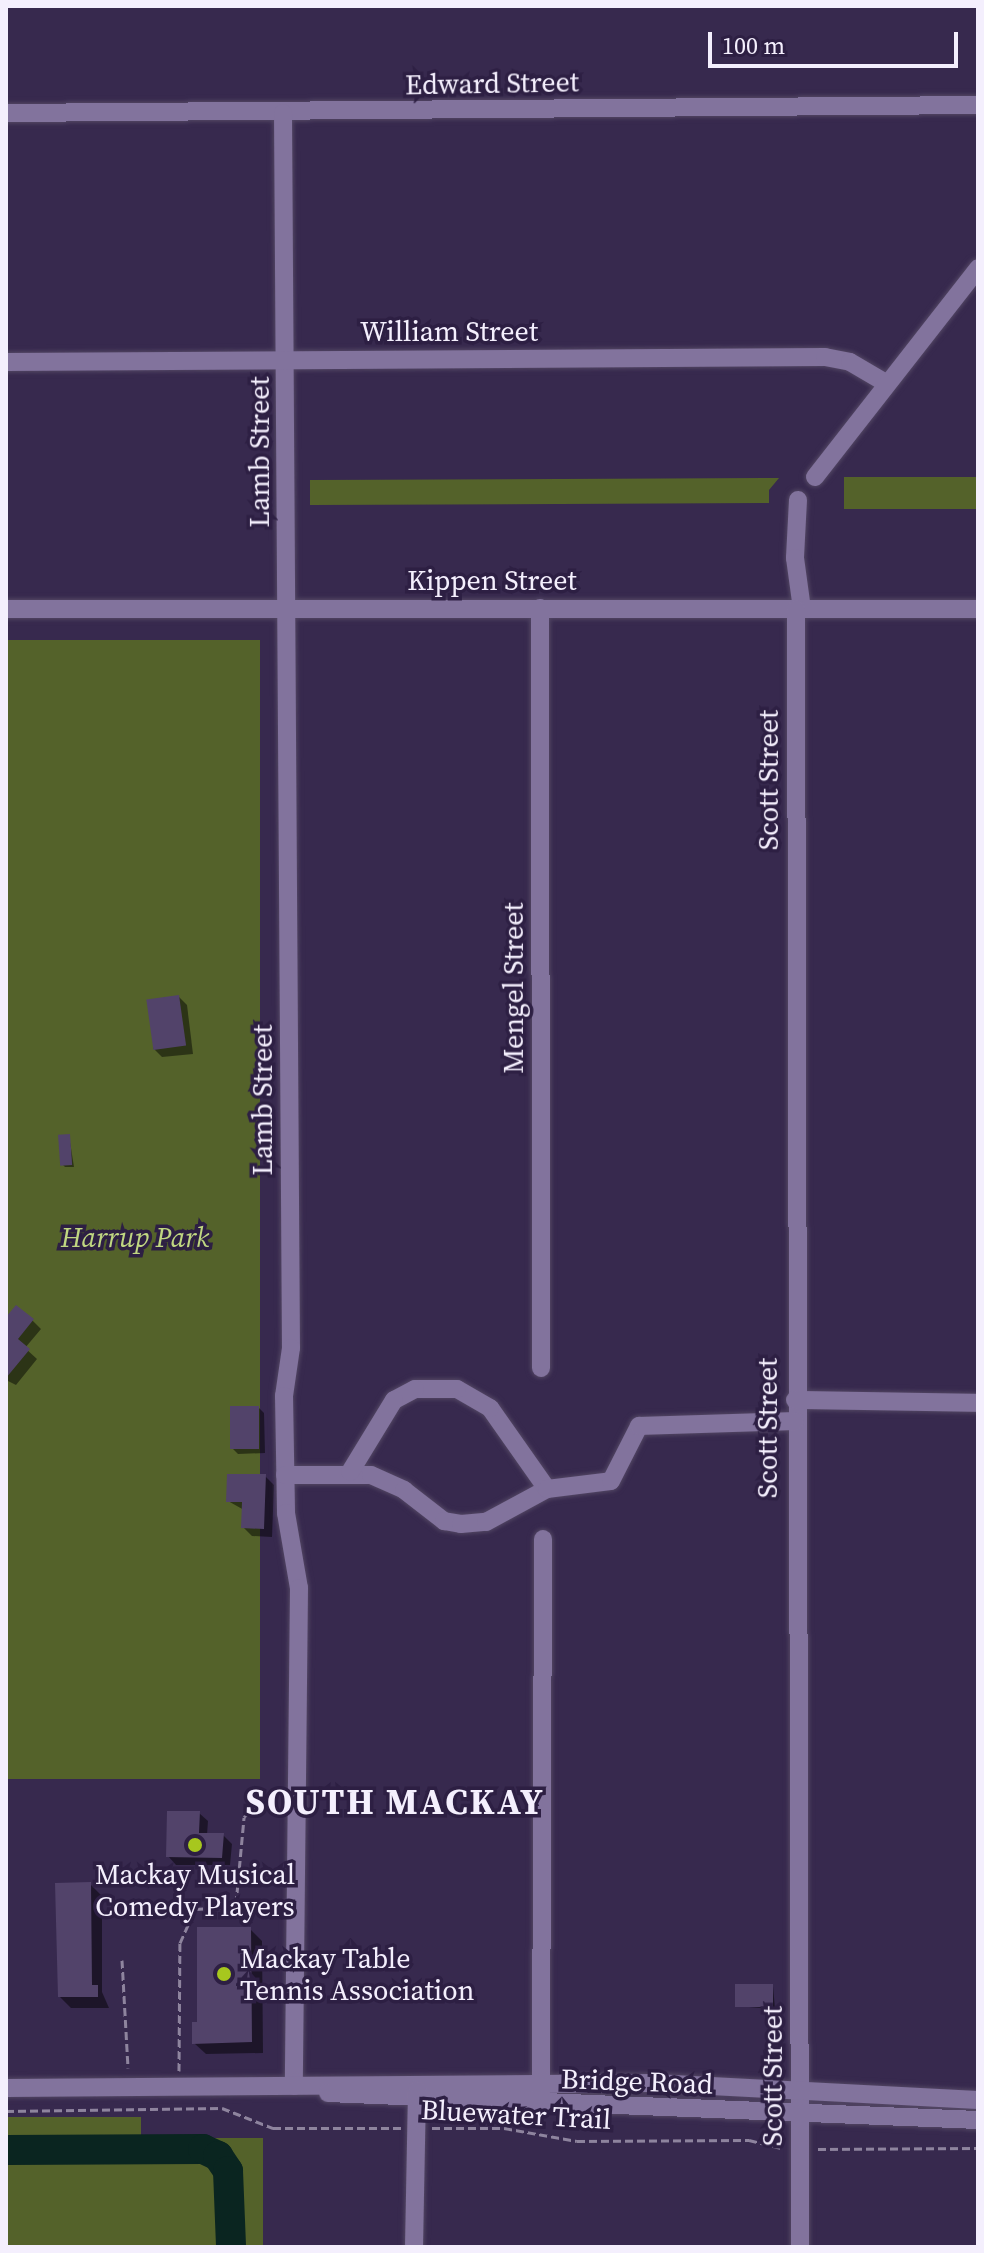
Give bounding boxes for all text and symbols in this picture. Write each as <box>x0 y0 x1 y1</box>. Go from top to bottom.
scale bar <box>712 16 962 66</box>
text: 100 m <box>722 29 785 62</box>
street label: Edward Street <box>405 65 579 101</box>
street label: William Street <box>360 314 538 348</box>
street label: Lamb Street <box>242 376 276 528</box>
street label: Kippen Street <box>407 563 577 597</box>
street label: Scott Street <box>751 710 785 850</box>
street label: Mengel Street <box>496 902 530 1074</box>
street label: Lamb Street <box>245 1024 279 1176</box>
park label: Harrup Park <box>61 1220 209 1254</box>
street label: Scott Street <box>750 1358 784 1498</box>
district label: SOUTH MACKAY <box>245 1780 545 1824</box>
marker: Mackay Musical Comedy Players <box>186 1836 204 1854</box>
place label: Mackay Musical Comedy Players <box>95 1857 295 1923</box>
place label: Mackay Table Tennis Association <box>240 1941 474 2007</box>
marker: Mackay Table Tennis Association <box>215 1965 233 1983</box>
street label: Scott Street <box>755 2006 789 2146</box>
street label: Bridge Road <box>561 2062 713 2100</box>
street label: Bluewater Trail <box>420 2092 612 2136</box>

